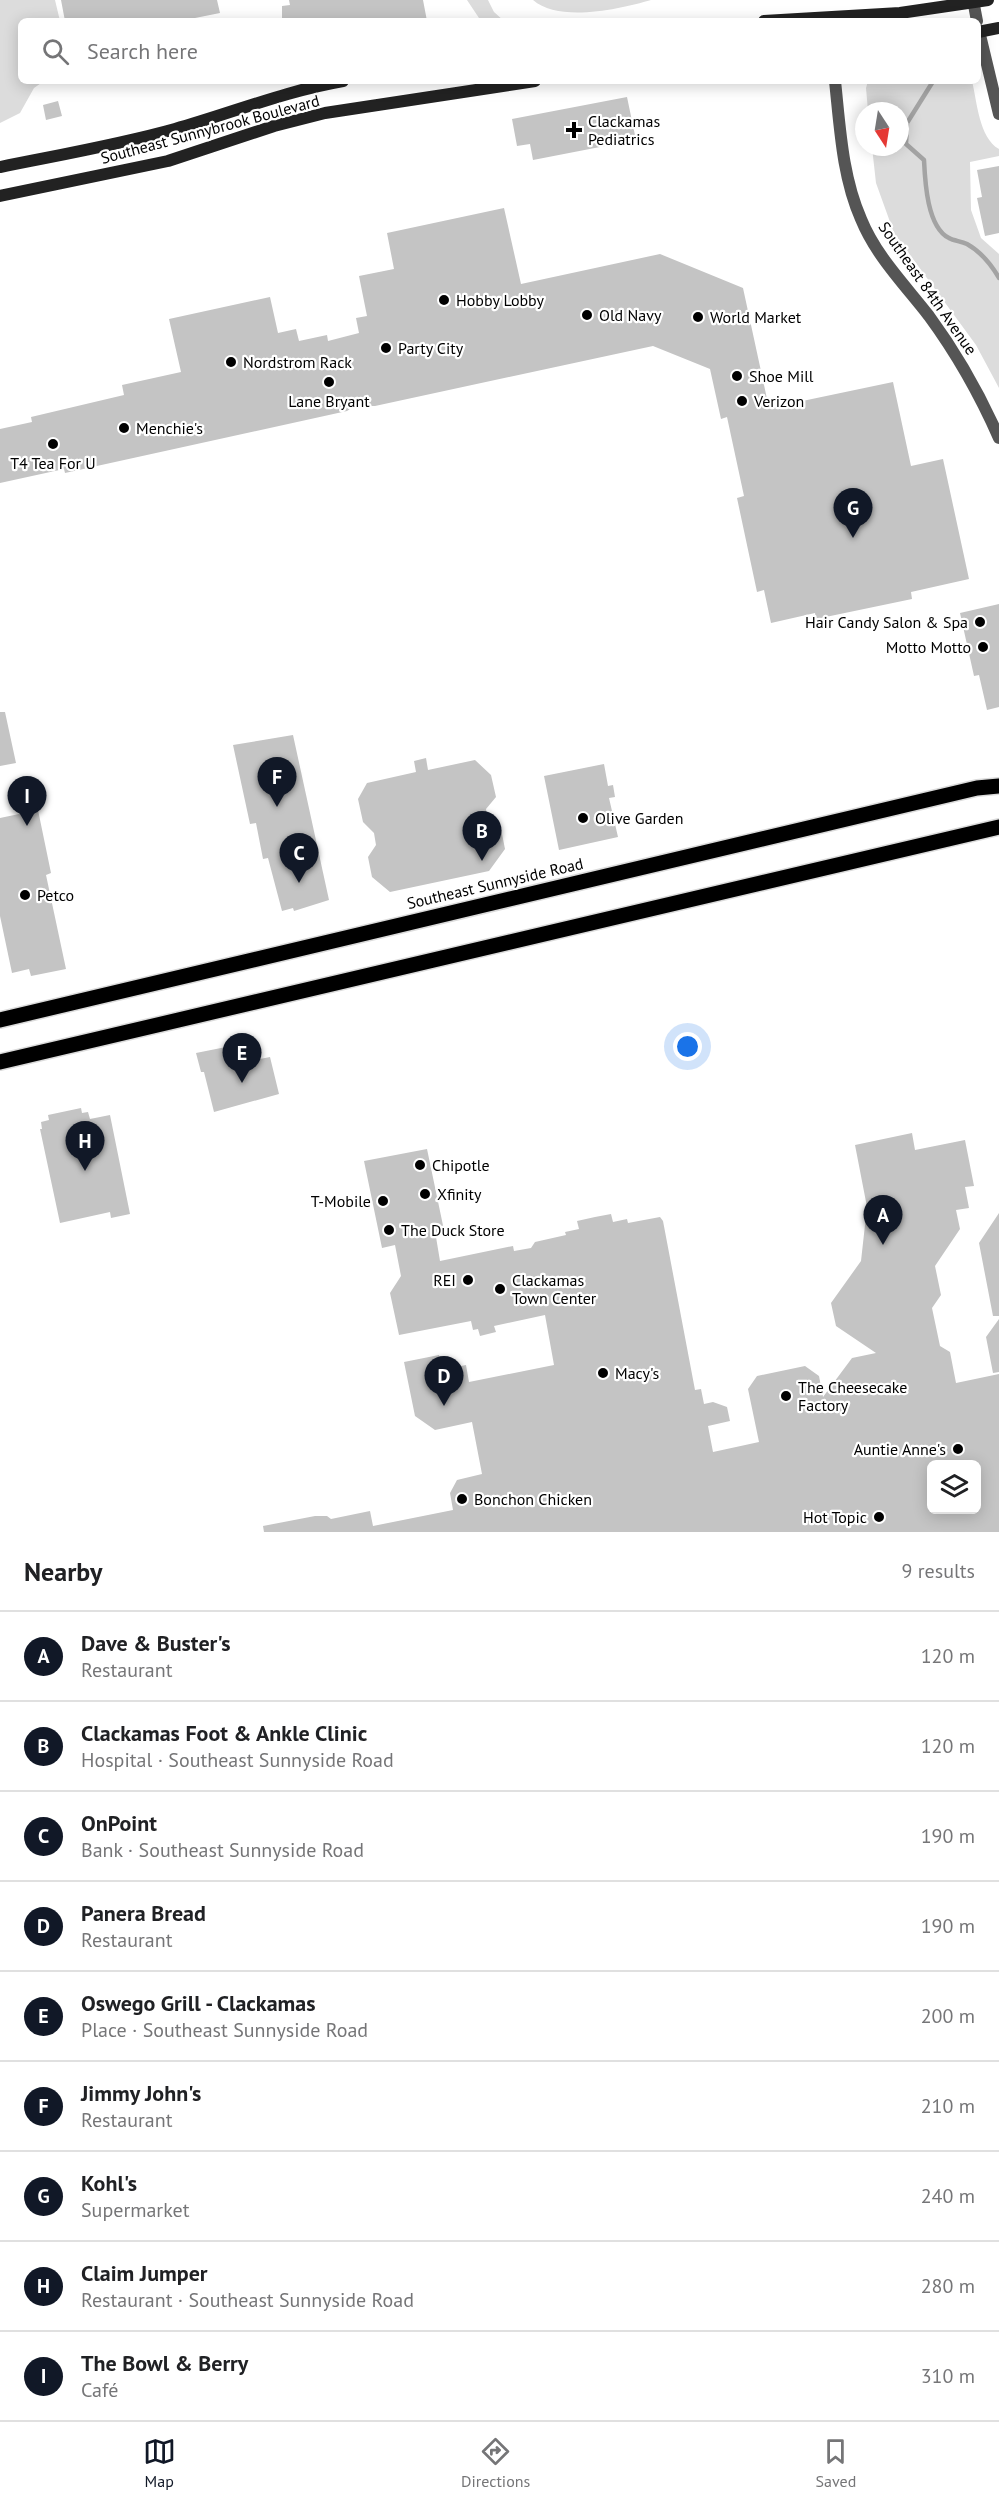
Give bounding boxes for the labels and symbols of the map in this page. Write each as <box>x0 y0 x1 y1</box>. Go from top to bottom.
street label: Southeast Sunnybrook Boulevard <box>98 90 322 168</box>
north arrow <box>855 102 909 156</box>
place label: Clackamas Pediatrics <box>588 111 660 149</box>
marker: Clackamas Pediatrics <box>565 121 583 139</box>
street label: Southeast 84th Avenue <box>875 218 981 358</box>
place label: Hobby Lobby <box>456 290 545 310</box>
marker: Hobby Lobby <box>437 293 451 307</box>
place label: Old Navy <box>599 305 662 325</box>
place label: World Market <box>710 307 802 327</box>
marker: Old Navy <box>580 308 594 322</box>
marker: World Market <box>691 310 705 324</box>
place label: Party City <box>398 338 464 358</box>
marker: Party City <box>379 341 393 355</box>
place label: Nordstrom Rack <box>243 352 352 372</box>
marker: Nordstrom Rack <box>224 355 238 369</box>
place label: Shoe Mill <box>749 366 814 386</box>
marker: Shoe Mill <box>730 369 744 383</box>
marker: Lane Bryant <box>322 375 336 389</box>
place label: Lane Bryant <box>288 391 370 411</box>
place label: Verizon <box>753 391 804 411</box>
marker: Verizon <box>735 394 749 408</box>
place label: Menchie's <box>136 418 203 438</box>
marker: Menchie's <box>117 421 131 435</box>
marker: T4 Tea For U <box>46 437 60 451</box>
place label: T4 Tea For U <box>10 453 96 473</box>
pin: G <box>834 488 872 538</box>
place label: Hair Candy Salon & Spa <box>805 612 968 632</box>
marker: Hair Candy Salon & Spa <box>973 615 987 629</box>
place label: Motto Motto <box>886 637 971 657</box>
marker: Motto Motto <box>976 640 990 654</box>
pin: F <box>258 758 296 807</box>
pin: I <box>8 776 46 826</box>
place label: Olive Garden <box>595 808 684 828</box>
marker: Olive Garden <box>576 811 590 825</box>
pin: B <box>462 812 502 861</box>
pin: C <box>280 834 318 883</box>
street label: Southeast Sunnyside Road <box>405 853 585 913</box>
place label: Petco <box>37 885 74 905</box>
marker: Petco <box>18 888 32 902</box>
your location <box>673 1032 702 1061</box>
pin: E <box>222 1034 262 1083</box>
pin: H <box>66 1122 104 1171</box>
place label: Chipotle <box>432 1155 490 1175</box>
marker: Chipotle <box>413 1158 427 1172</box>
place label: Xfinity <box>437 1184 482 1204</box>
marker: Xfinity <box>418 1187 432 1201</box>
place label: T-Mobile <box>311 1191 371 1211</box>
marker: T-Mobile <box>376 1194 390 1208</box>
pin: A <box>864 1196 902 1245</box>
place label: The Duck Store <box>401 1220 505 1240</box>
marker: The Duck Store <box>382 1223 396 1237</box>
place label: REI <box>433 1270 456 1290</box>
place label: Clackamas Town Center <box>512 1270 597 1308</box>
marker: REI <box>461 1273 475 1287</box>
marker: Clackamas Town Center <box>493 1282 507 1296</box>
pin: D <box>424 1356 464 1406</box>
place label: Macy's <box>615 1363 660 1383</box>
marker: Macy's <box>596 1366 610 1380</box>
place label: The Cheesecake Factory <box>798 1377 907 1415</box>
marker: The Cheesecake Factory <box>779 1389 793 1403</box>
place label: Auntie Anne's <box>854 1439 946 1459</box>
marker: Auntie Anne's <box>951 1442 965 1456</box>
place label: Bonchon Chicken <box>474 1489 592 1509</box>
marker: Bonchon Chicken <box>455 1492 469 1506</box>
place label: Hot Topic <box>803 1507 867 1527</box>
marker: Hot Topic <box>872 1510 886 1524</box>

